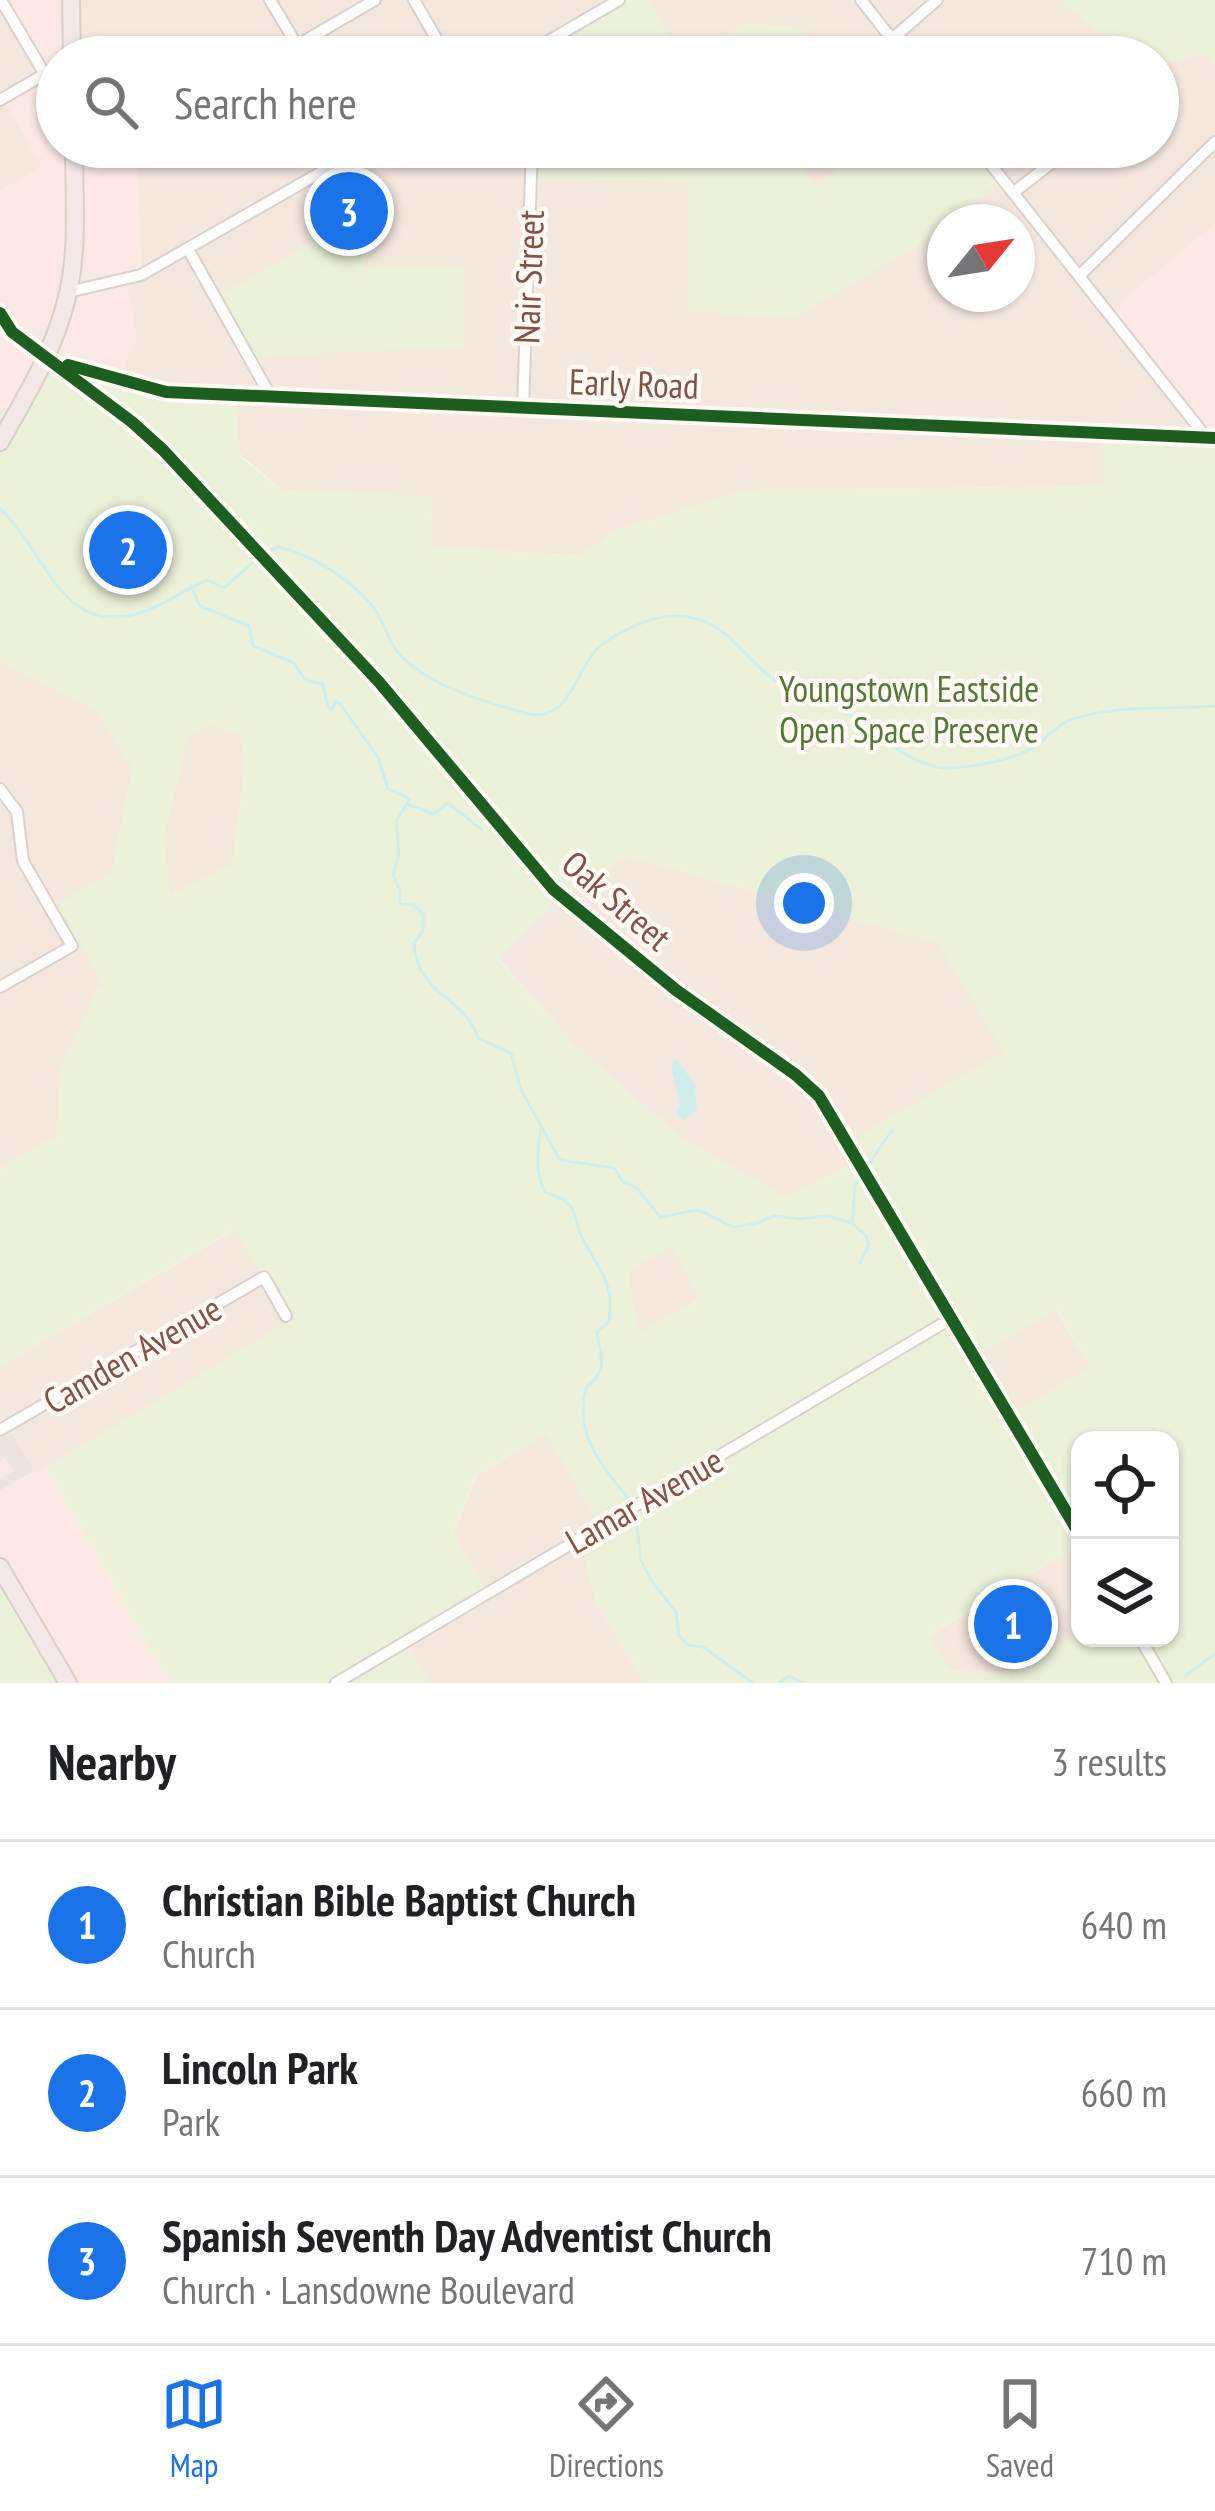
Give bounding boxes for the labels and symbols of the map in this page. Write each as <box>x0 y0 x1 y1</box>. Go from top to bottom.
pin: 3 <box>310 166 388 256</box>
north arrow <box>927 204 1035 312</box>
street label: Nair Street <box>502 209 554 345</box>
street label: Early Road <box>568 357 700 409</box>
pin: 2 <box>89 505 167 595</box>
park label: Youngstown Eastside Open Space Preserve <box>779 665 1039 753</box>
street label: Oak Street <box>553 840 681 960</box>
your location <box>774 873 834 933</box>
street label: Camden Avenue <box>35 1284 229 1424</box>
street label: Lamar Avenue <box>557 1436 731 1564</box>
pin: 1 <box>974 1579 1052 1669</box>

